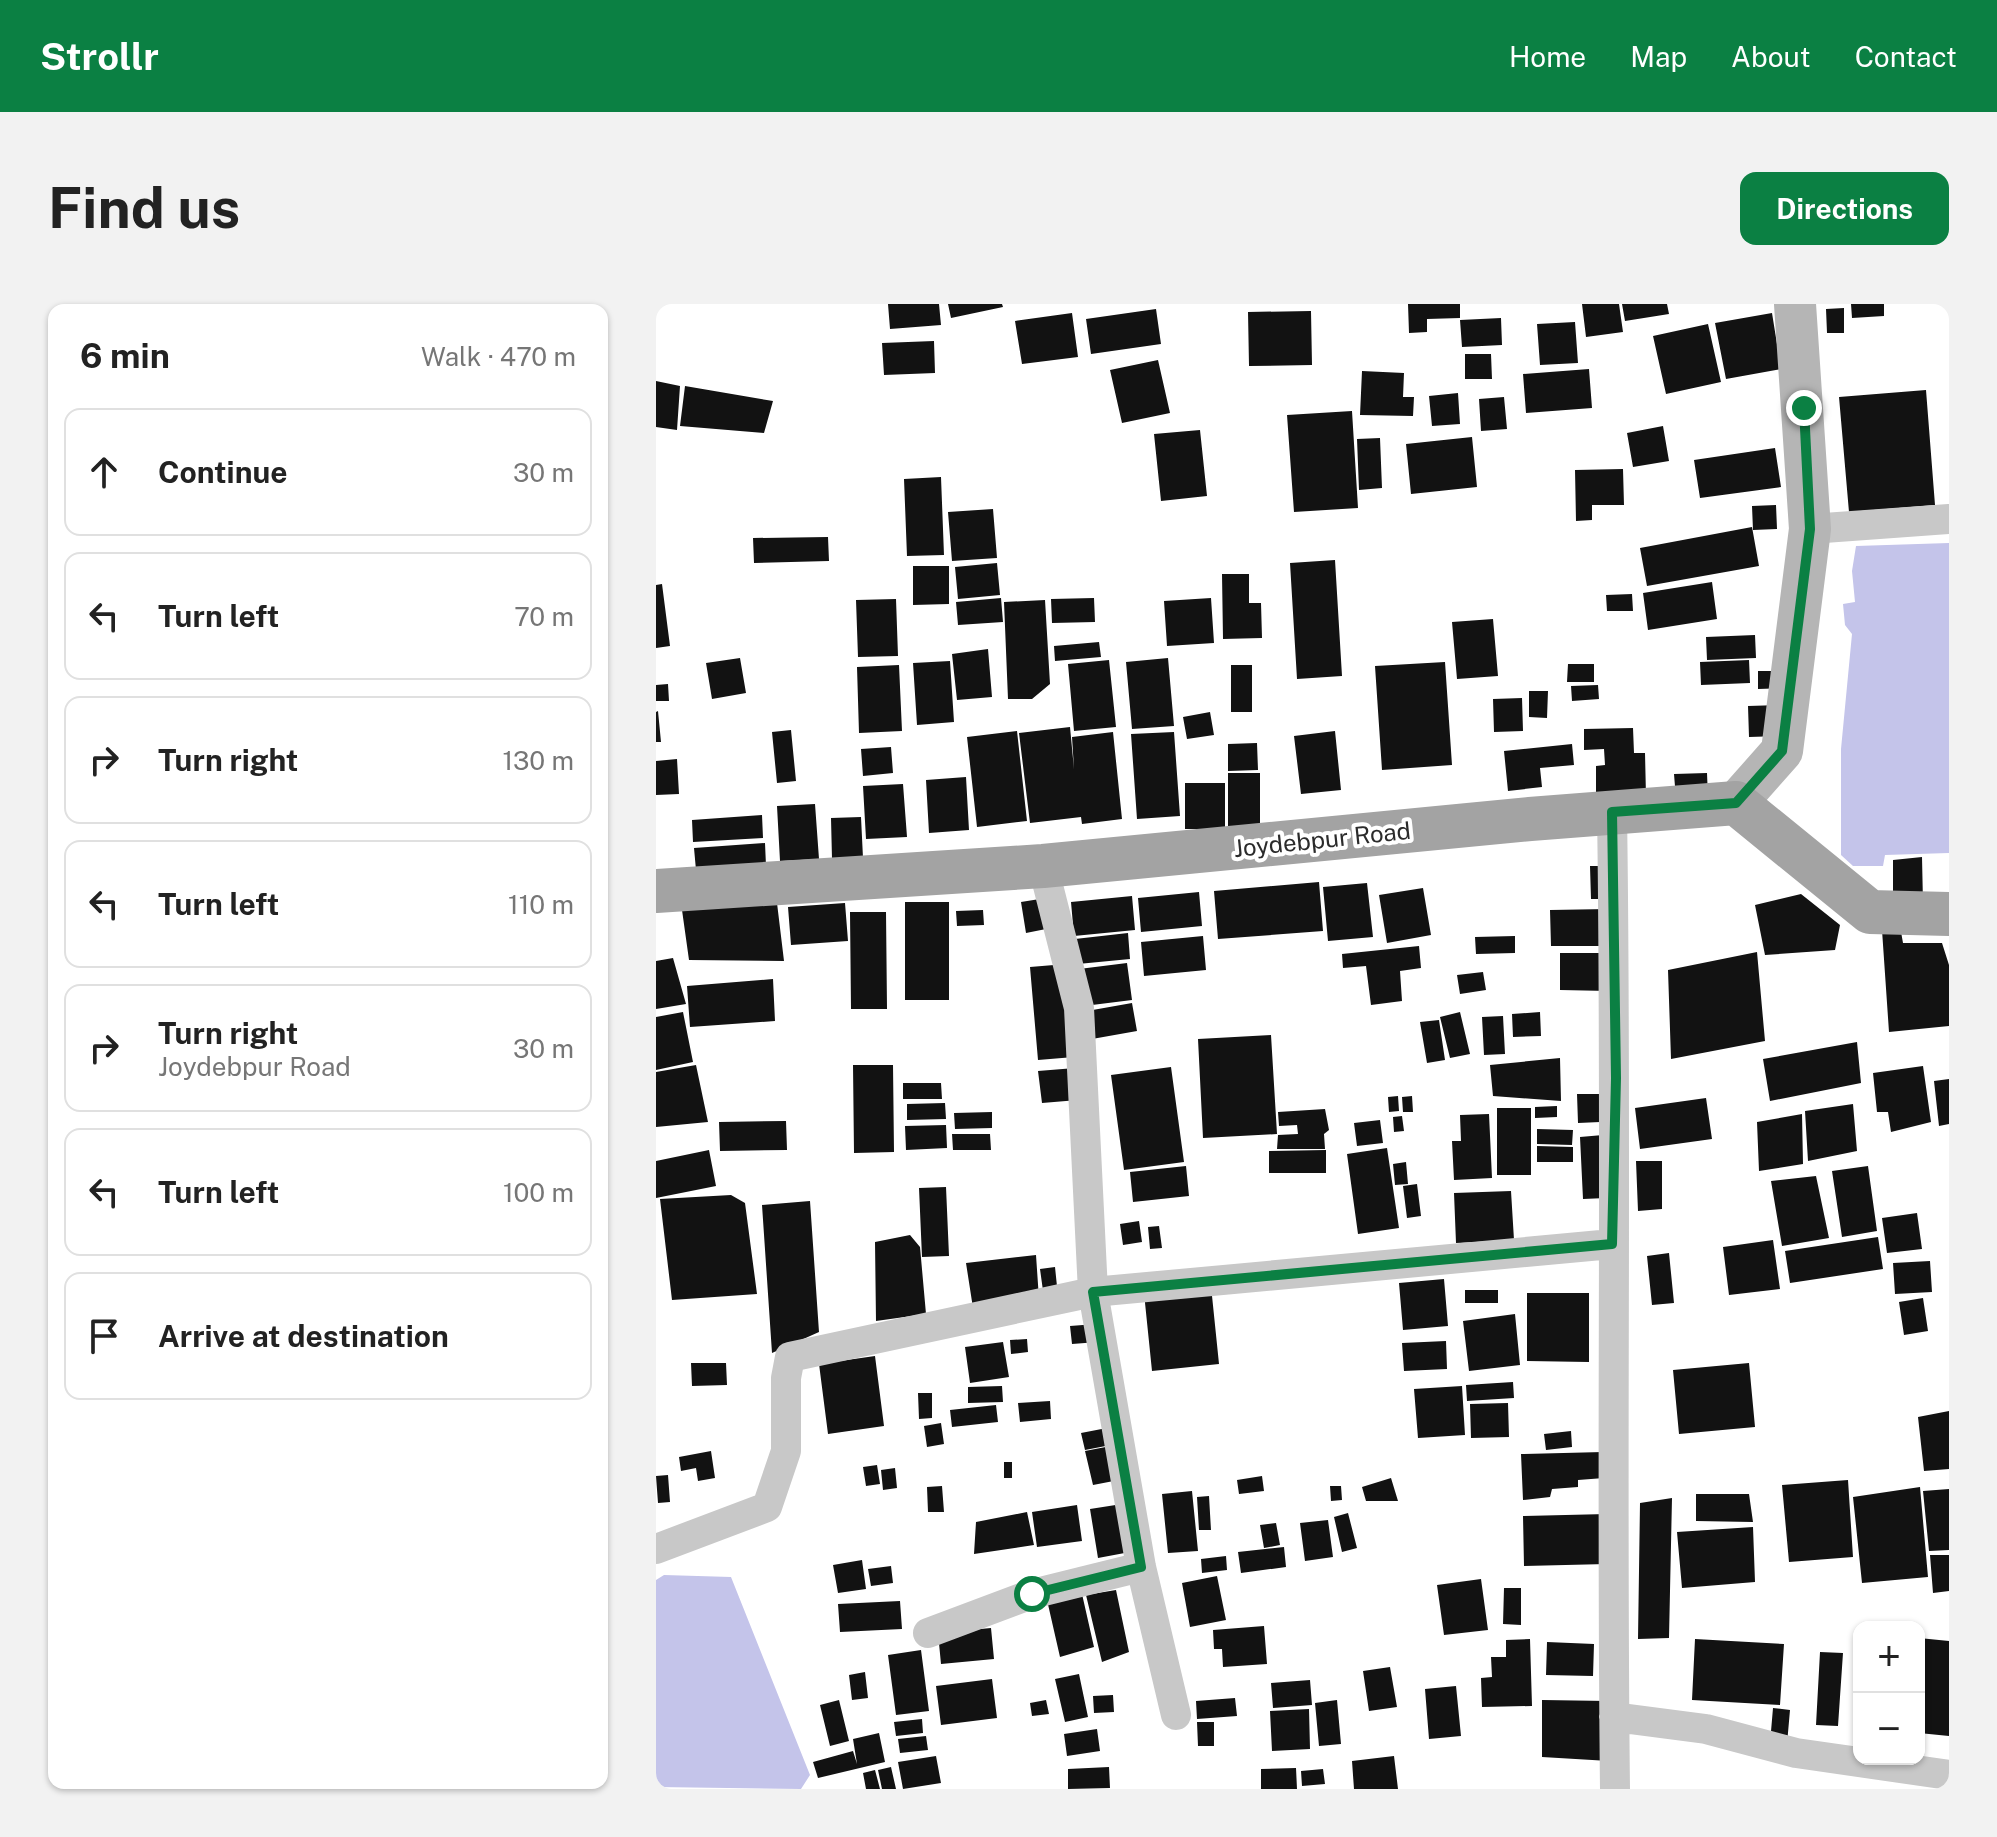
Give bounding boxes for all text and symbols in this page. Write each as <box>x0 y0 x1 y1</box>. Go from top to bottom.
text: Strollr <box>40 34 159 79</box>
text: Home <box>1509 40 1586 73</box>
text: Map <box>1630 40 1687 73</box>
text: About <box>1731 40 1811 73</box>
text: Contact <box>1855 40 1957 73</box>
button: Directions <box>1740 172 1949 245</box>
text: Find us <box>48 175 240 241</box>
text: 6 min <box>80 336 170 376</box>
text: Walk · 470 m <box>421 341 576 372</box>
route end <box>1786 390 1822 426</box>
icon: ahead <box>82 450 126 494</box>
text: Continue <box>158 454 288 490</box>
text: 30 m <box>513 457 574 488</box>
icon: left <box>82 594 126 638</box>
text: Turn left <box>158 598 279 634</box>
text: 70 m <box>514 601 574 632</box>
icon: right <box>82 738 126 782</box>
text: Turn right <box>158 742 298 778</box>
text: 130 m <box>502 745 574 776</box>
street label: Joydebpur Road <box>1232 816 1412 862</box>
icon: left <box>82 882 126 926</box>
text: Turn left <box>158 886 279 922</box>
text: 110 m <box>508 889 574 920</box>
text: Turn right <box>158 1015 298 1051</box>
icon: right <box>82 1026 126 1070</box>
text: 30 m <box>513 1033 574 1064</box>
text: Joydebpur Road <box>158 1051 351 1082</box>
icon: left <box>82 1170 126 1214</box>
text: Turn left <box>158 1174 279 1210</box>
text: 100 m <box>503 1177 574 1208</box>
icon: arrive <box>82 1314 126 1358</box>
text: Arrive at destination <box>158 1318 449 1354</box>
route start <box>1014 1576 1050 1612</box>
map controls <box>1853 1621 1925 1765</box>
button: + <box>1853 1621 1925 1693</box>
button: − <box>1853 1693 1925 1765</box>

